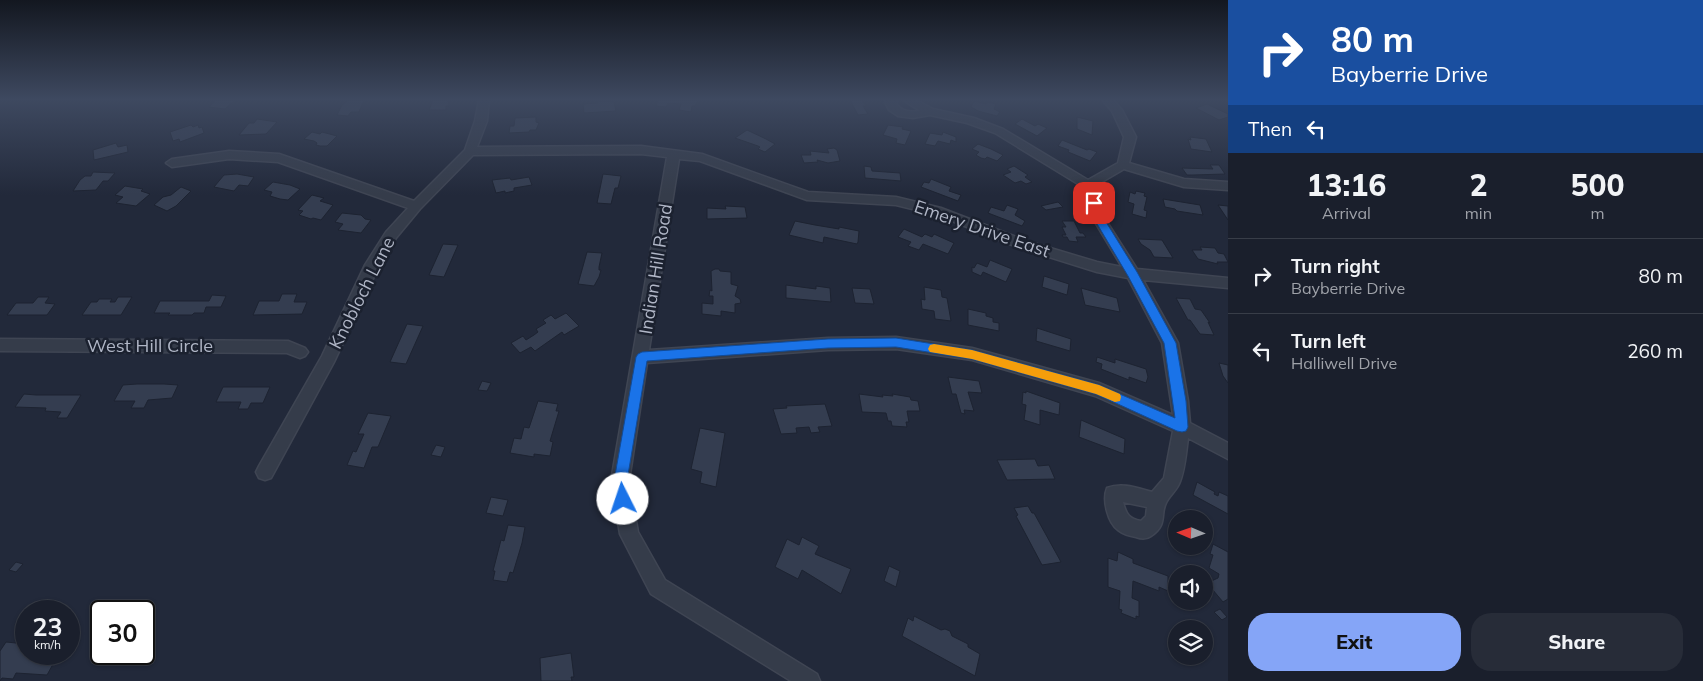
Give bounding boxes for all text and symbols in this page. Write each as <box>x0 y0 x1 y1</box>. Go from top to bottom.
text: 80 m <box>1331 17 1414 61</box>
icon: right <box>1248 20 1313 85</box>
text: Bayberrie Drive <box>1331 60 1488 88</box>
icon: left <box>1302 115 1330 143</box>
text: Then <box>1248 117 1292 141</box>
text: 13:16 <box>1306 166 1386 204</box>
text: 2 <box>1469 166 1487 204</box>
text: 500 <box>1571 166 1625 204</box>
pin <box>1073 182 1115 224</box>
icon: arrive <box>1080 189 1108 217</box>
street label: Emery Drive East <box>911 195 1053 263</box>
street label: Indian Hill Road <box>634 202 677 336</box>
text: Arrival <box>1322 203 1371 223</box>
text: min <box>1465 203 1492 223</box>
text: m <box>1590 203 1605 223</box>
street label: Knobloch Lane <box>323 233 400 353</box>
text: Turn right <box>1291 254 1380 278</box>
icon: right <box>1248 262 1276 290</box>
text: 80 m <box>1639 264 1683 288</box>
text: Bayberrie Drive <box>1291 278 1405 298</box>
text: Turn left <box>1291 329 1366 353</box>
street label: West Hill Circle <box>87 334 213 357</box>
icon: left <box>1248 337 1276 365</box>
text: 260 m <box>1627 339 1683 363</box>
text: Halliwell Drive <box>1291 353 1397 373</box>
position arrow <box>596 472 648 524</box>
north arrow <box>1168 510 1212 555</box>
map controls <box>1168 510 1213 665</box>
button: sound <box>1168 565 1213 610</box>
speed limit sign: 30 <box>90 600 155 665</box>
text: 23 <box>32 611 63 642</box>
button: Exit <box>1248 613 1461 671</box>
button: Share <box>1471 613 1683 671</box>
button: layers <box>1168 620 1213 665</box>
text: km/h <box>34 637 61 652</box>

